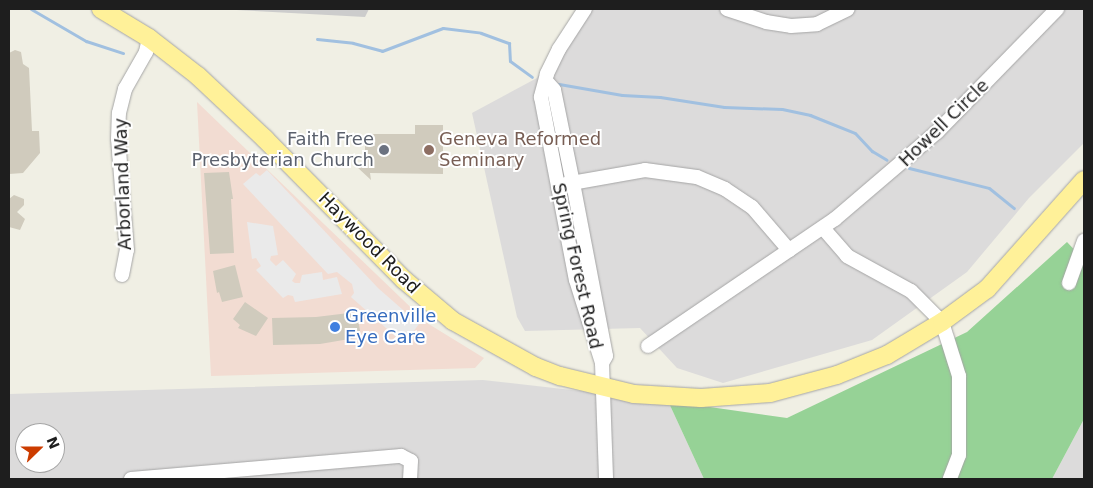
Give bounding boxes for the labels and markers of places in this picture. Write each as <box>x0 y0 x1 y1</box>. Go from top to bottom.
place label: Faith Free Presbyterian Church <box>192 129 374 172</box>
place label: Geneva Reformed Seminary <box>439 129 601 172</box>
marker: Faith Free Presbyterian Church <box>378 144 390 156</box>
marker: Geneva Reformed Seminary <box>423 144 435 156</box>
place label: Greenville Eye Care <box>345 306 436 348</box>
marker: Greenville Eye Care <box>329 321 341 333</box>

